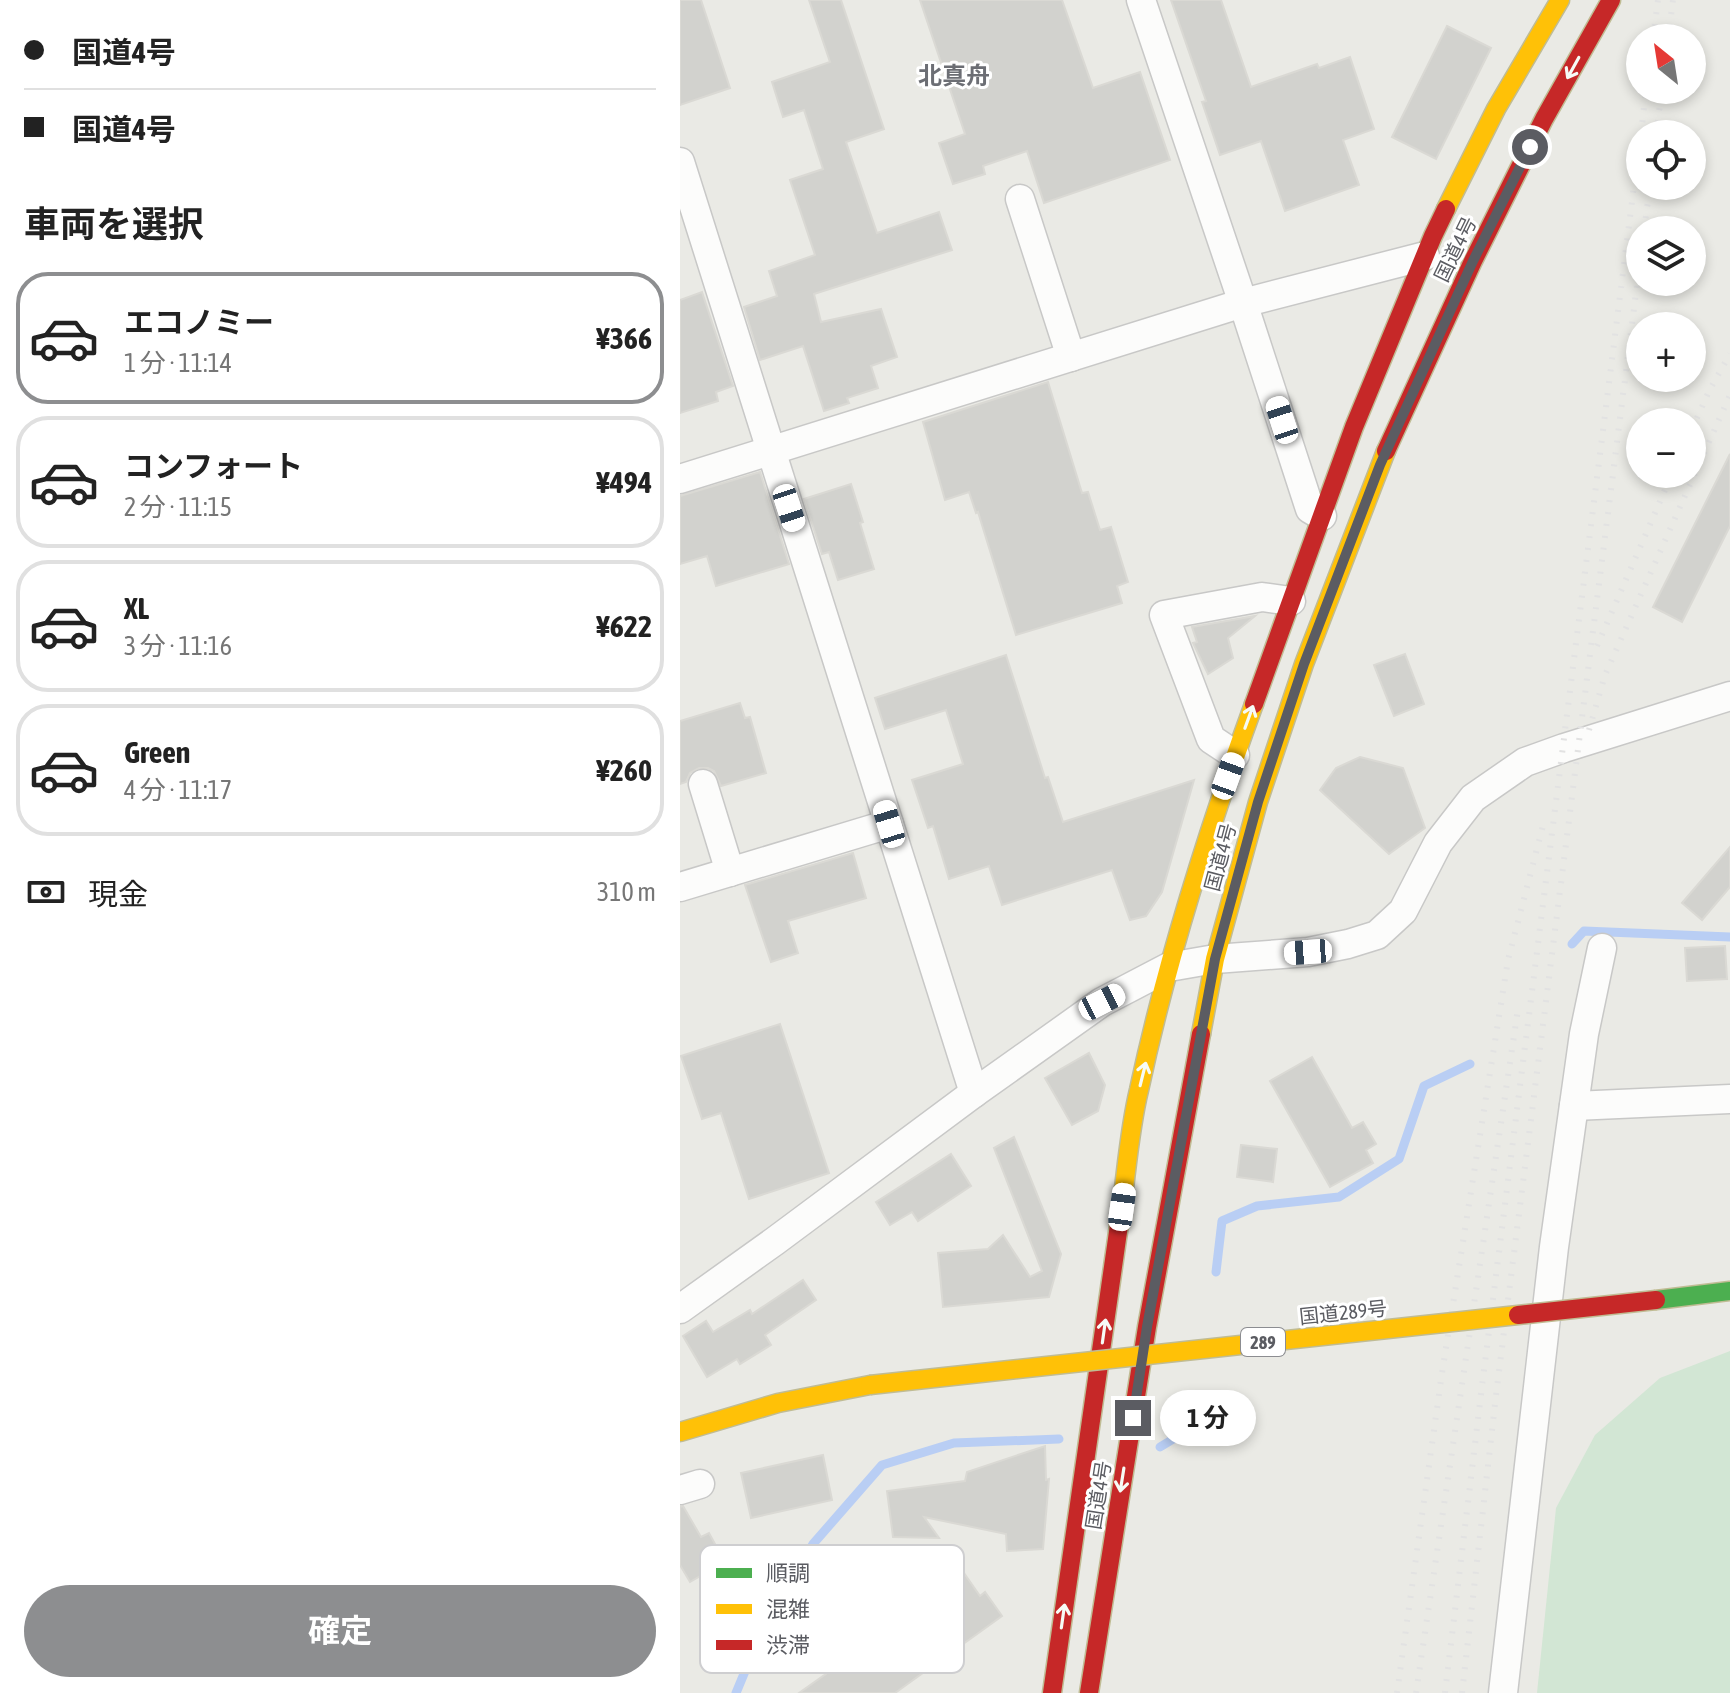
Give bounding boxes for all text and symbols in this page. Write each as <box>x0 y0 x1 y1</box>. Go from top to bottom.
north arrow <box>1626 24 1706 104</box>
map controls <box>1626 24 1706 488</box>
text: 国道4号 <box>72 35 176 69</box>
one-way arrow <box>1565 56 1581 79</box>
district label: 北真舟 <box>918 62 990 89</box>
text: 国道4号 <box>72 112 176 146</box>
button: locate <box>1626 120 1706 200</box>
route start <box>1512 129 1548 165</box>
text: 車両を選択 <box>24 203 204 245</box>
street label: 国道4号 <box>1429 213 1481 285</box>
button: layers <box>1626 216 1706 296</box>
icon: car <box>28 302 100 374</box>
text: エコノミー <box>124 305 274 339</box>
button: + <box>1626 312 1706 392</box>
text: ¥366 <box>596 321 652 355</box>
text: 1 分 · 11:14 <box>124 348 232 378</box>
car <box>1263 393 1301 447</box>
button: − <box>1626 408 1706 488</box>
icon: car <box>28 446 100 518</box>
text: コンフォート <box>124 449 303 483</box>
text: ¥494 <box>596 465 652 499</box>
car <box>770 481 808 535</box>
text: 2 分 · 11:15 <box>124 492 232 522</box>
icon: car <box>28 590 100 662</box>
text: XL <box>124 591 149 625</box>
text: ¥622 <box>596 609 652 643</box>
text: 3 分 · 11:16 <box>124 631 232 661</box>
one-way arrow <box>1243 706 1257 730</box>
icon: car <box>28 734 100 806</box>
text: Green <box>124 735 190 769</box>
car <box>1209 749 1247 803</box>
text: ¥260 <box>596 753 652 787</box>
text: 4 分 · 11:17 <box>124 775 232 805</box>
car <box>871 798 907 850</box>
street label: 国道4号 <box>1200 821 1240 893</box>
icon: cash <box>24 870 68 914</box>
text: 現金 <box>88 877 148 911</box>
text: 310 m <box>597 877 656 907</box>
car <box>1283 938 1333 966</box>
car <box>1075 980 1129 1024</box>
one-way arrow <box>1136 1061 1151 1087</box>
car <box>1107 1182 1137 1232</box>
street label: 国道289号 <box>1298 1296 1388 1328</box>
one-way arrow <box>1097 1318 1112 1344</box>
road number: 289 <box>1241 1328 1285 1356</box>
callout: 1 分 <box>1161 1390 1257 1446</box>
route end <box>1115 1400 1151 1436</box>
text: 1 分 <box>1187 1403 1229 1433</box>
street label: 国道4号 <box>1081 1459 1115 1531</box>
one-way arrow <box>1114 1467 1129 1492</box>
legend <box>700 1545 964 1673</box>
text: 順調 <box>766 1560 810 1586</box>
button: 確定 <box>24 1585 656 1677</box>
text: 混雑 <box>766 1596 810 1622</box>
one-way arrow <box>1056 1604 1071 1629</box>
text: 渋滞 <box>766 1632 810 1658</box>

